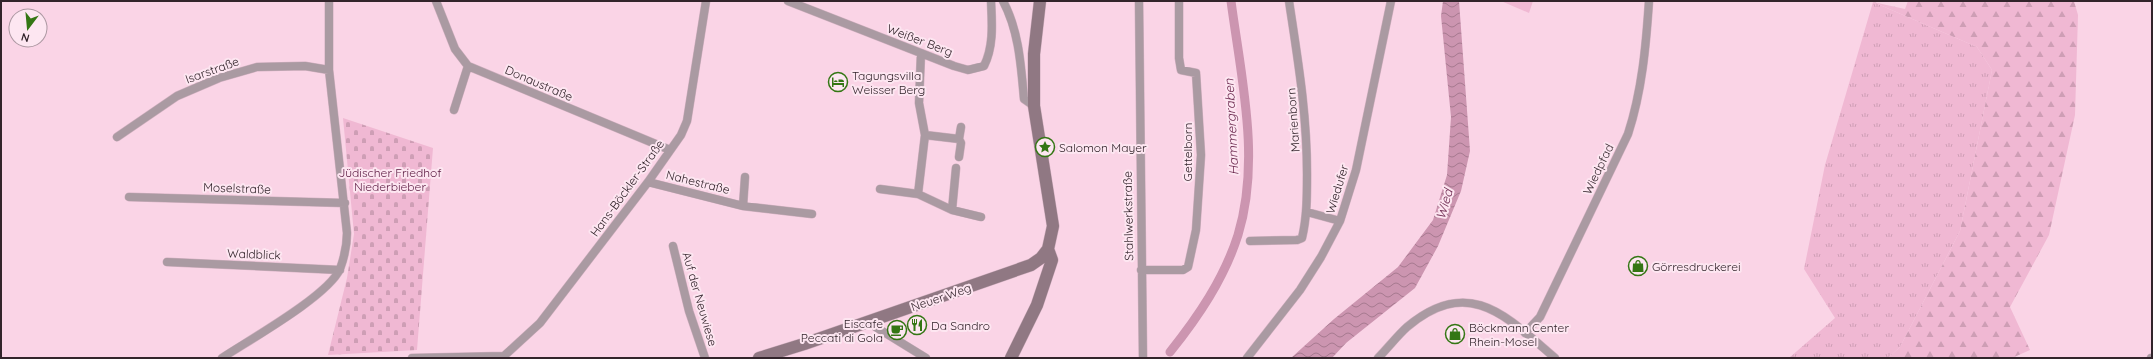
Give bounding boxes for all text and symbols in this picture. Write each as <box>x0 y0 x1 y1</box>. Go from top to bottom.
north arrow <box>8 8 48 48</box>
street label: Weißer Berg <box>885 21 955 59</box>
text: N <box>19 30 31 45</box>
street label: Isarstraße <box>183 53 241 87</box>
street label: Donaustraße <box>503 62 575 104</box>
place label: Tagungsvilla Weisser Berg <box>852 68 925 97</box>
hotel icon: Tagungsvilla Weisser Berg <box>827 71 849 93</box>
water label: Hammergraben <box>1220 78 1242 176</box>
street label: Marienborn <box>1283 87 1303 153</box>
street label: Gettelborn <box>1180 123 1195 181</box>
street label: Hans-Böckler-Straße <box>587 136 667 239</box>
place icon: Salomon Mayer <box>1034 136 1056 158</box>
place label: Salomon Mayer <box>1059 140 1147 155</box>
street label: Wiedpfad <box>1579 141 1617 197</box>
street label: Wiedufer <box>1322 162 1352 215</box>
park label: Jüdischer Friedhof Niederbieber <box>338 165 442 194</box>
street label: Nahestraße <box>665 167 732 197</box>
street label: Stahlwerkstraße <box>1120 171 1136 261</box>
street label: Moselstraße <box>203 179 271 197</box>
water label: Wied <box>1432 185 1456 221</box>
street label: Waldblick <box>227 246 281 262</box>
street label: Auf der Neuwiese <box>679 250 721 348</box>
shop icon: Görresdruckerei <box>1627 255 1649 277</box>
place label: Görresdruckerei <box>1652 259 1741 274</box>
street label: Neuer Weg <box>909 280 973 314</box>
restaurant icon: Da Sandro <box>906 314 928 336</box>
place label: Eiscafe Peccati di Gola <box>801 316 883 345</box>
place label: Da Sandro <box>931 318 990 333</box>
cafe icon: Eiscafe Peccati di Gola <box>886 319 908 341</box>
place label: Böckmann Center Rhein-Mosel <box>1469 320 1569 349</box>
shop icon: Böckmann Center Rhein-Mosel <box>1444 323 1466 345</box>

